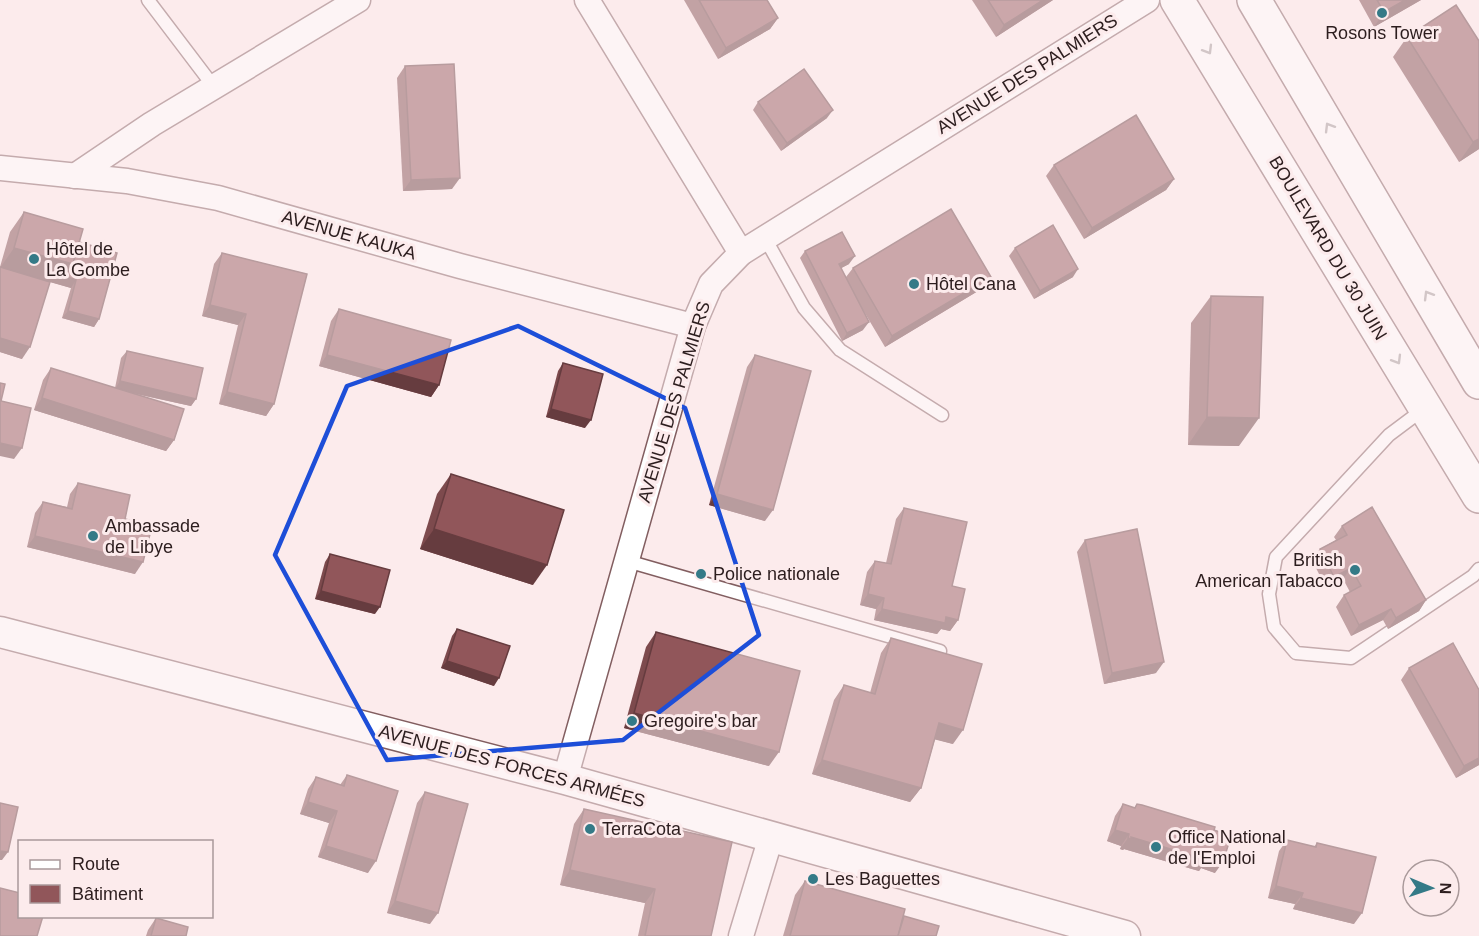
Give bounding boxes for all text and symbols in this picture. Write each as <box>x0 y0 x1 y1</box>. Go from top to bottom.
marker: Rosons Tower <box>1375 6 1389 20</box>
street label: AVENUE DES PALMIERS <box>933 10 1121 138</box>
place label: Rosons Tower <box>1325 23 1439 43</box>
one-way arrow <box>1200 44 1212 54</box>
one-way arrow <box>1324 123 1336 133</box>
street label: BOULEVARD DU 30 JUIN <box>1265 153 1391 343</box>
street label: AVENUE KAUKA <box>280 206 418 264</box>
place label: Hôtel de La Gombe <box>46 239 130 280</box>
marker: Hôtel de La Gombe <box>27 252 41 266</box>
place label: Hôtel Cana <box>926 274 1017 294</box>
marker: Hôtel Cana <box>907 277 921 291</box>
one-way arrow <box>1424 291 1435 301</box>
street label: AVENUE DES PALMIERS <box>634 299 714 505</box>
one-way arrow <box>1389 354 1401 364</box>
place label: Ambassade de Libye <box>105 516 200 557</box>
marker: Ambassade de Libye <box>86 529 100 543</box>
place label: British American Tabacco <box>1195 550 1343 591</box>
marker: British American Tabacco <box>1348 563 1362 577</box>
place label: Police nationale <box>713 564 840 584</box>
marker: Police nationale <box>694 567 708 581</box>
place label: Gregoire's bar <box>644 711 757 731</box>
marker: Gregoire's bar <box>625 714 639 728</box>
street label: AVENUE DES FORCES ARMÉES <box>377 721 647 811</box>
place label: TerraCota <box>602 819 682 839</box>
marker: TerraCota <box>583 822 597 836</box>
place label: Office National de l'Emploi <box>1168 827 1286 868</box>
legend <box>18 840 213 918</box>
marker: Office National de l'Emploi <box>1149 840 1163 854</box>
text: Route <box>72 854 120 874</box>
north arrow <box>1401 858 1461 918</box>
place label: Les Baguettes <box>825 869 940 889</box>
marker: Les Baguettes <box>806 872 820 886</box>
text: N <box>1437 882 1454 895</box>
text: Bâtiment <box>72 884 143 904</box>

